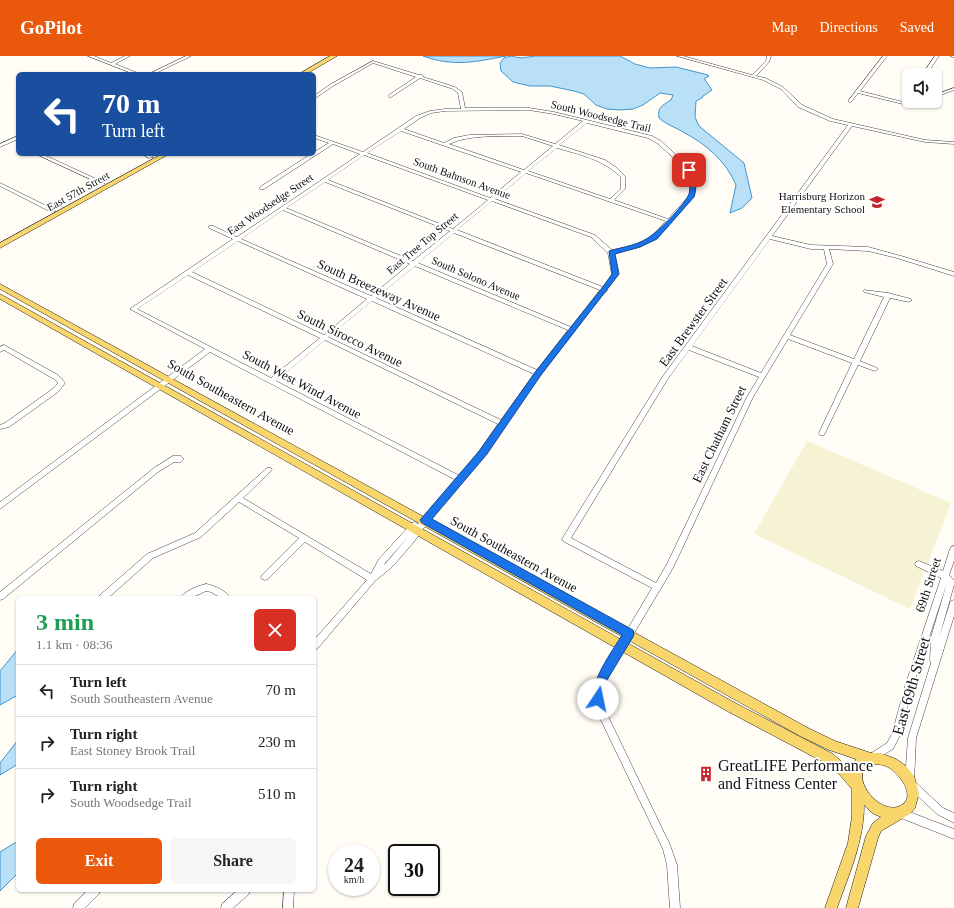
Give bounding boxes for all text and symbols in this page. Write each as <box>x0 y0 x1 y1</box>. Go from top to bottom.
text: GoPilot <box>20 17 82 38</box>
text: Map <box>772 20 797 35</box>
text: Directions <box>819 20 878 35</box>
text: Saved <box>900 20 934 35</box>
map controls <box>902 68 942 108</box>
button: sound <box>902 68 942 108</box>
icon: left <box>36 88 88 140</box>
text: 70 m <box>102 88 160 119</box>
street label: South Woodsedge Trail <box>550 98 652 134</box>
text: Turn left <box>102 121 165 141</box>
pin <box>672 153 706 187</box>
street label: South Bahnson Avenue <box>412 155 512 201</box>
icon: arrive <box>678 159 700 181</box>
street label: East 57th Street <box>45 169 111 213</box>
street label: East Woodsedge Street <box>225 171 315 237</box>
place label: Harrisburg Horizon Elementary School <box>779 190 865 215</box>
school or university icon: Harrisburg Horizon Elementary School <box>868 193 886 211</box>
street label: East Tree Top Street <box>384 210 460 276</box>
street label: South Solono Avenue <box>430 254 522 302</box>
street label: South Breezeway Avenue <box>315 256 443 324</box>
street label: East Brewster Street <box>656 274 730 369</box>
street label: South Sirocco Avenue <box>295 306 405 370</box>
street label: South West Wind Avenue <box>240 346 364 422</box>
street label: South Southeastern Avenue <box>165 356 297 438</box>
street label: East Chatham Street <box>689 383 749 485</box>
street label: South Southeastern Avenue <box>448 513 580 595</box>
street label: 69th Street <box>912 555 944 614</box>
text: 3 min <box>36 609 94 635</box>
button: close <box>254 609 296 651</box>
street label: East 69th Street <box>889 634 933 737</box>
text: 1.1 km · 08:36 <box>36 637 113 652</box>
text: Turn left <box>70 674 127 690</box>
position arrow <box>577 678 619 720</box>
icon: left <box>36 680 58 702</box>
text: 70 m <box>266 682 296 698</box>
text: South Southeastern Avenue <box>70 691 213 706</box>
text: Turn right <box>70 726 137 742</box>
icon: right <box>36 732 58 754</box>
text: 230 m <box>258 734 296 750</box>
text: East Stoney Brook Trail <box>70 743 195 758</box>
place label: GreatLIFE Performance and Fitness Center <box>718 757 873 792</box>
building icon: GreatLIFE Performance and Fitness Center <box>697 765 715 783</box>
text: Turn right <box>70 778 137 794</box>
icon: right <box>36 784 58 806</box>
text: 510 m <box>258 786 296 802</box>
text: South Woodsedge Trail <box>70 795 192 810</box>
button: Exit <box>36 838 162 884</box>
button: Share <box>170 838 296 884</box>
speed limit sign: 30 <box>388 844 440 896</box>
text: 24 <box>344 854 364 876</box>
text: km/h <box>344 874 364 885</box>

